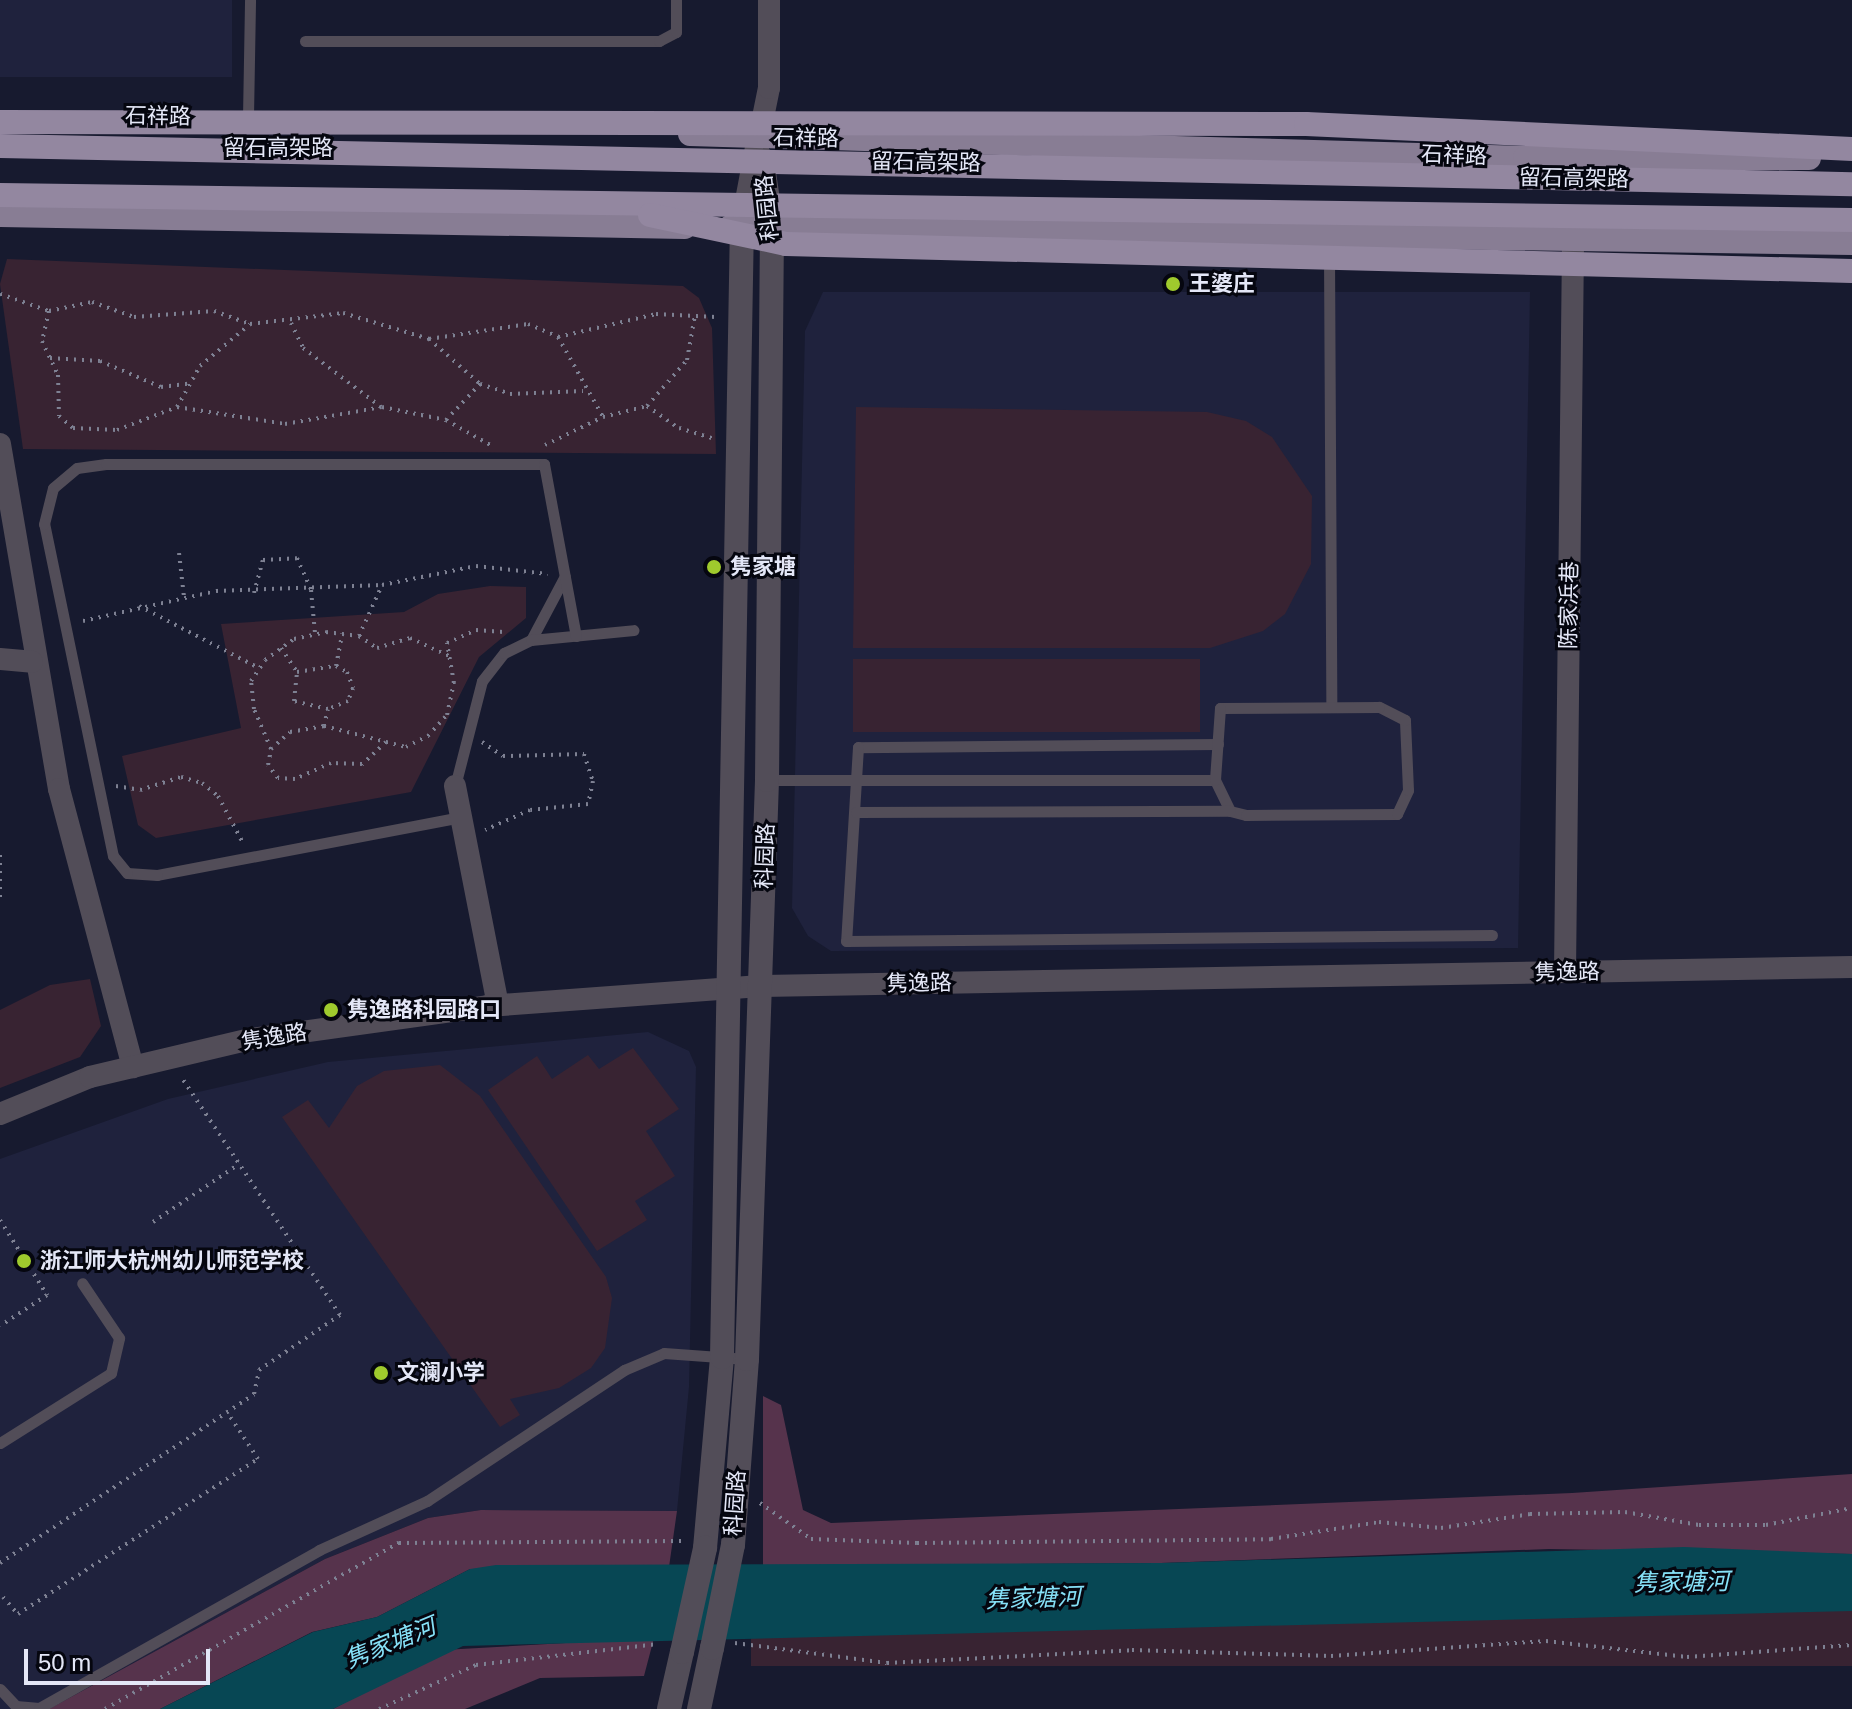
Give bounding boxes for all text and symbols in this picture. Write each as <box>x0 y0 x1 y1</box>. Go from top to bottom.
street label: 石祥路 <box>125 102 191 130</box>
street label: 石祥路 <box>773 124 839 152</box>
street label: 留石高架路 <box>223 135 333 161</box>
street label: 石祥路 <box>1421 141 1487 169</box>
street label: 留石高架路 <box>871 148 981 176</box>
street label: 留石高架路 <box>1519 164 1629 192</box>
street label: 科园路 <box>750 174 784 242</box>
place label: 王婆庄 <box>1189 271 1255 297</box>
marker: 王婆庄 <box>1164 275 1182 293</box>
place label: 隽家塘 <box>730 554 796 580</box>
marker: 隽家塘 <box>705 558 723 576</box>
street label: 陈家浜巷 <box>1555 561 1583 649</box>
street label: 科园路 <box>751 823 779 889</box>
street label: 隽逸路 <box>1534 958 1600 986</box>
street label: 隽逸路 <box>886 969 952 997</box>
place label: 隽逸路科园路口 <box>347 997 501 1023</box>
marker: 隽逸路科园路口 <box>322 1001 340 1019</box>
street label: 隽逸路 <box>239 1019 309 1055</box>
place label: 浙江师大杭州幼儿师范学校 <box>40 1248 304 1274</box>
marker: 浙江师大杭州幼儿师范学校 <box>15 1252 33 1270</box>
place label: 文澜小学 <box>397 1360 485 1386</box>
marker: 文澜小学 <box>372 1364 390 1382</box>
street label: 科园路 <box>720 1469 750 1537</box>
water label: 隽家塘河 <box>1633 1567 1729 1597</box>
water label: 隽家塘河 <box>985 1582 1081 1614</box>
water label: 隽家塘河 <box>340 1612 440 1674</box>
scale bar <box>28 1633 214 1683</box>
text: 50 m <box>38 1649 91 1676</box>

